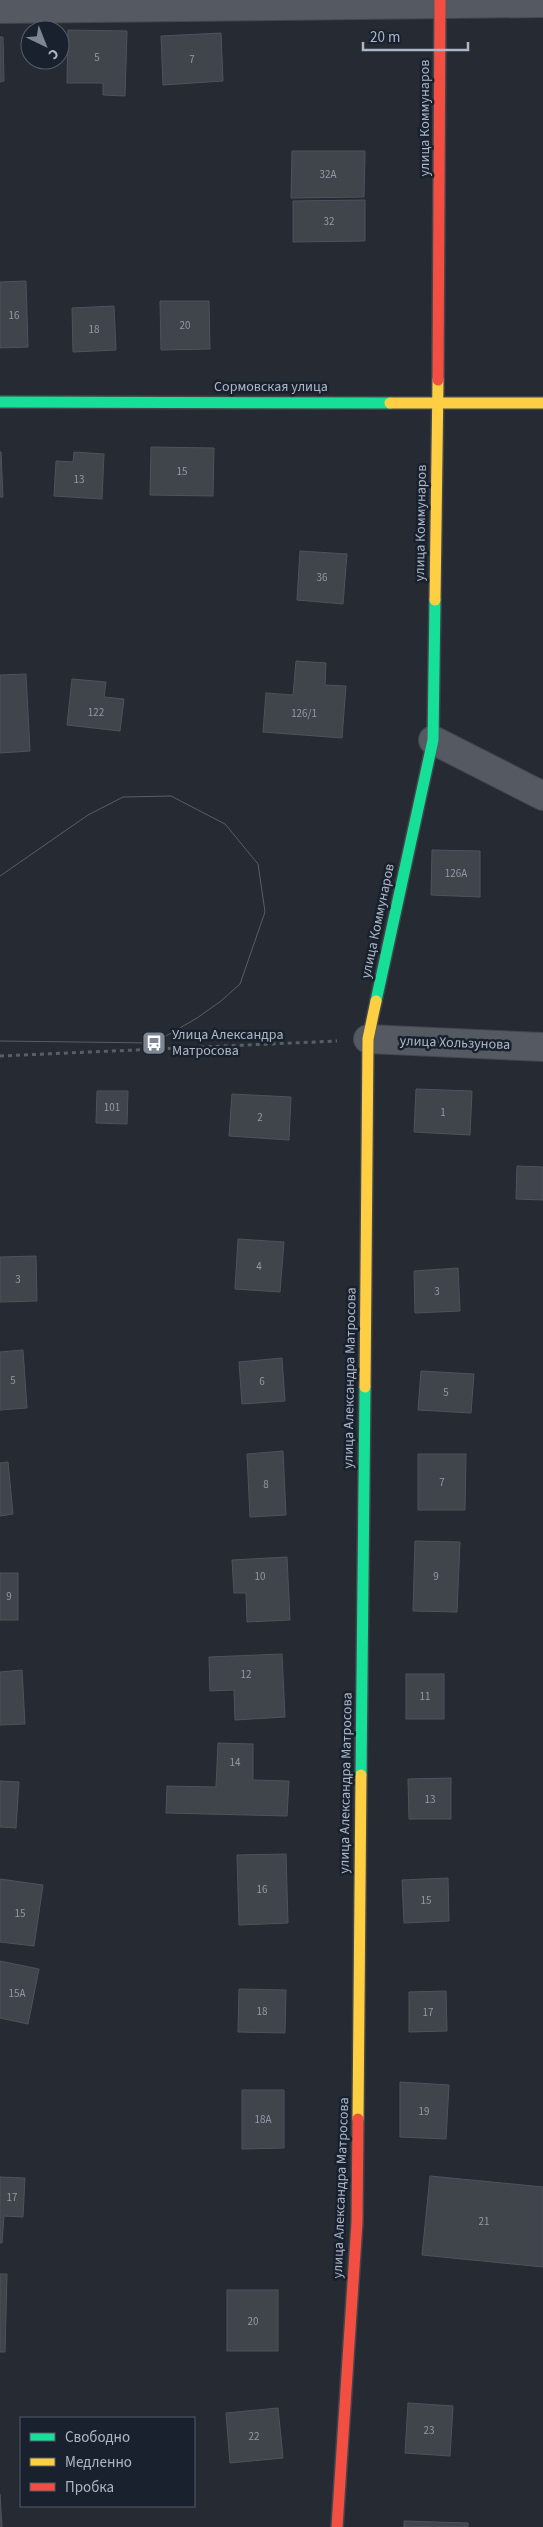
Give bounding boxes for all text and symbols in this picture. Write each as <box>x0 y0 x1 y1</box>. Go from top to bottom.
north arrow <box>20 20 70 70</box>
scale bar <box>363 20 468 52</box>
text: 20 m <box>370 27 400 48</box>
text: С <box>43 44 63 64</box>
house number: 5 <box>94 50 100 65</box>
house number: 7 <box>189 52 195 67</box>
street label: улица Коммунаров <box>415 60 435 176</box>
house number: 32А <box>320 167 336 182</box>
house number: 32 <box>324 214 334 229</box>
house number: 16 <box>9 308 20 323</box>
house number: 20 <box>180 318 190 333</box>
house number: 18 <box>89 322 100 337</box>
street label: Сормовская улица <box>214 377 328 397</box>
house number: 15 <box>177 464 187 479</box>
street label: улица Коммунаров <box>410 464 432 582</box>
house number: 13 <box>74 472 84 487</box>
house number: 36 <box>317 570 328 585</box>
house number: 122 <box>88 705 104 720</box>
house number: 126/1 <box>291 706 317 721</box>
street label: улица Коммунаров <box>356 862 400 980</box>
house number: 126А <box>445 866 467 881</box>
place label: Улица Александра Матросова <box>172 1025 284 1061</box>
bus stop icon: Улица Александра Матросова <box>141 1030 167 1056</box>
street label: улица Хользунова <box>399 1031 511 1055</box>
house number: 101 <box>104 1100 120 1115</box>
house number: 1 <box>440 1105 446 1120</box>
house number: 2 <box>257 1110 263 1125</box>
house number: 4 <box>256 1259 262 1274</box>
house number: 3 <box>15 1272 21 1287</box>
house number: 3 <box>434 1284 440 1299</box>
street label: улица Александра Матросова <box>338 1287 362 1469</box>
house number: 5 <box>10 1373 16 1388</box>
house number: 6 <box>259 1374 265 1389</box>
house number: 5 <box>443 1385 449 1400</box>
house number: 7 <box>439 1475 445 1490</box>
house number: 8 <box>263 1477 269 1492</box>
house number: 10 <box>255 1569 265 1584</box>
house number: 9 <box>433 1569 439 1584</box>
house number: 9 <box>6 1589 12 1604</box>
house number: 12 <box>241 1667 251 1682</box>
house number: 11 <box>420 1689 430 1704</box>
street label: улица Александра Матросова <box>334 1692 358 1874</box>
house number: 14 <box>230 1755 241 1770</box>
house number: 13 <box>425 1792 435 1807</box>
house number: 16 <box>257 1882 268 1897</box>
house number: 15 <box>421 1893 431 1908</box>
house number: 15 <box>15 1906 25 1921</box>
house number: 15А <box>9 1986 25 2001</box>
house number: 18 <box>257 2004 268 2019</box>
house number: 17 <box>423 2005 433 2020</box>
street label: улица Александра Матросова <box>328 2097 354 2279</box>
house number: 19 <box>419 2104 429 2119</box>
house number: 18А <box>255 2112 271 2127</box>
house number: 17 <box>7 2190 17 2205</box>
house number: 21 <box>479 2214 489 2229</box>
house number: 20 <box>248 2314 258 2329</box>
legend <box>20 2417 195 2507</box>
house number: 23 <box>424 2423 434 2438</box>
text: Свободно <box>65 2427 130 2448</box>
house number: 22 <box>249 2429 259 2444</box>
text: Медленно <box>65 2452 132 2473</box>
text: Пробка <box>65 2477 114 2498</box>

